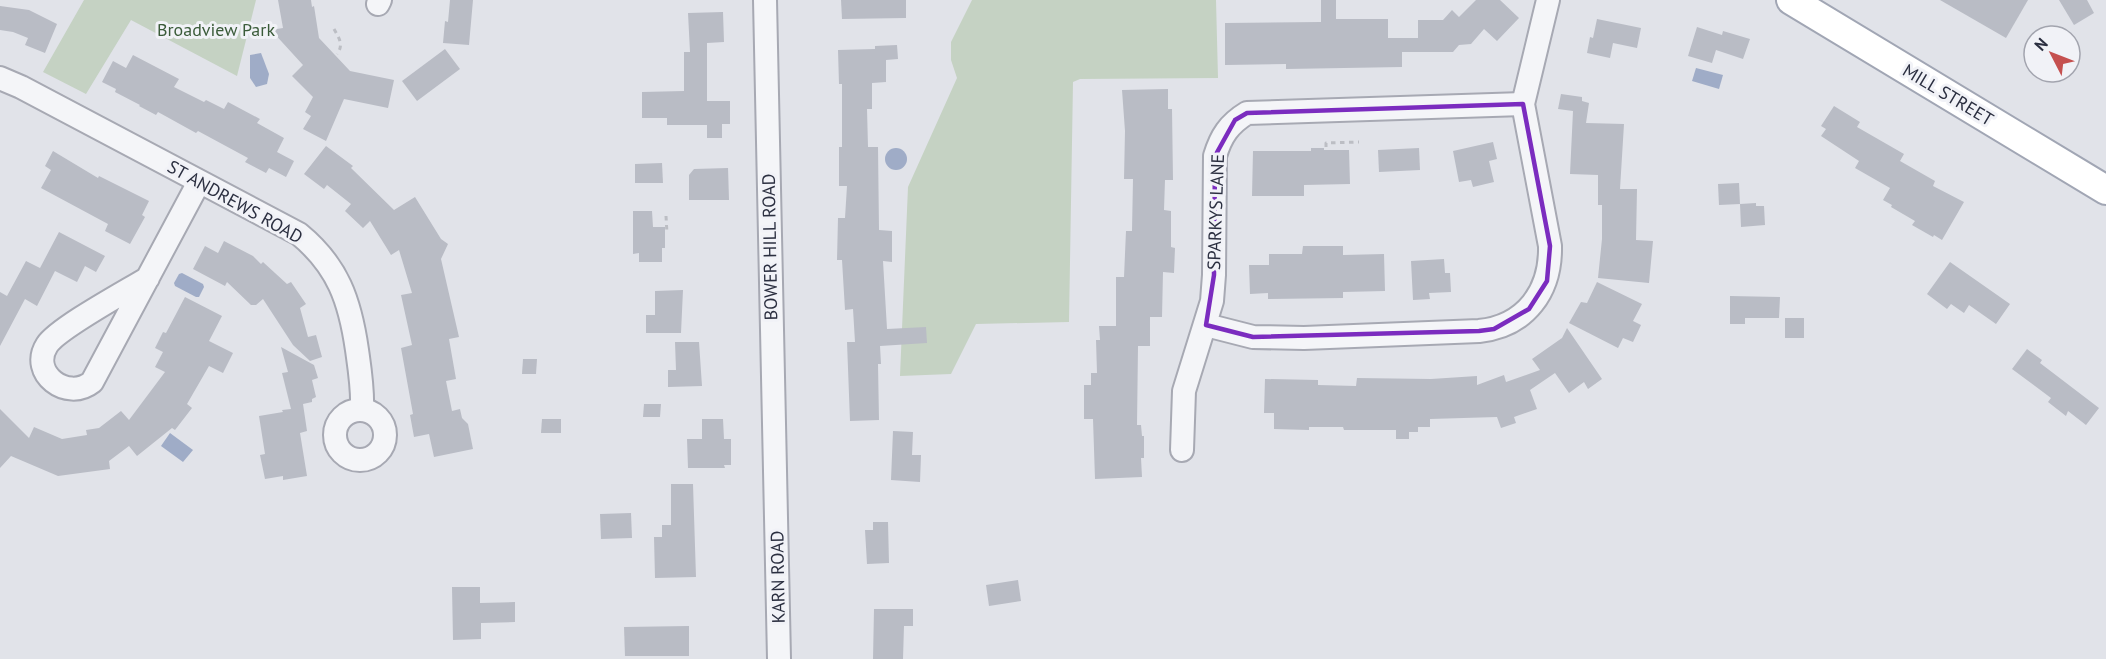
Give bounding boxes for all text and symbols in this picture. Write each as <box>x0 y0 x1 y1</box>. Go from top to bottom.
park label: Broadview Park <box>157 18 275 41</box>
north arrow <box>2022 24 2082 84</box>
text: N <box>2030 33 2052 55</box>
street label: MILL STREET <box>1899 59 1998 131</box>
street label: SPARKYS LANE <box>1202 153 1229 271</box>
street label: ST ANDREWS ROAD <box>164 155 307 248</box>
street label: BOWER HILL ROAD <box>757 174 782 321</box>
street label: KARN ROAD <box>765 530 790 624</box>

